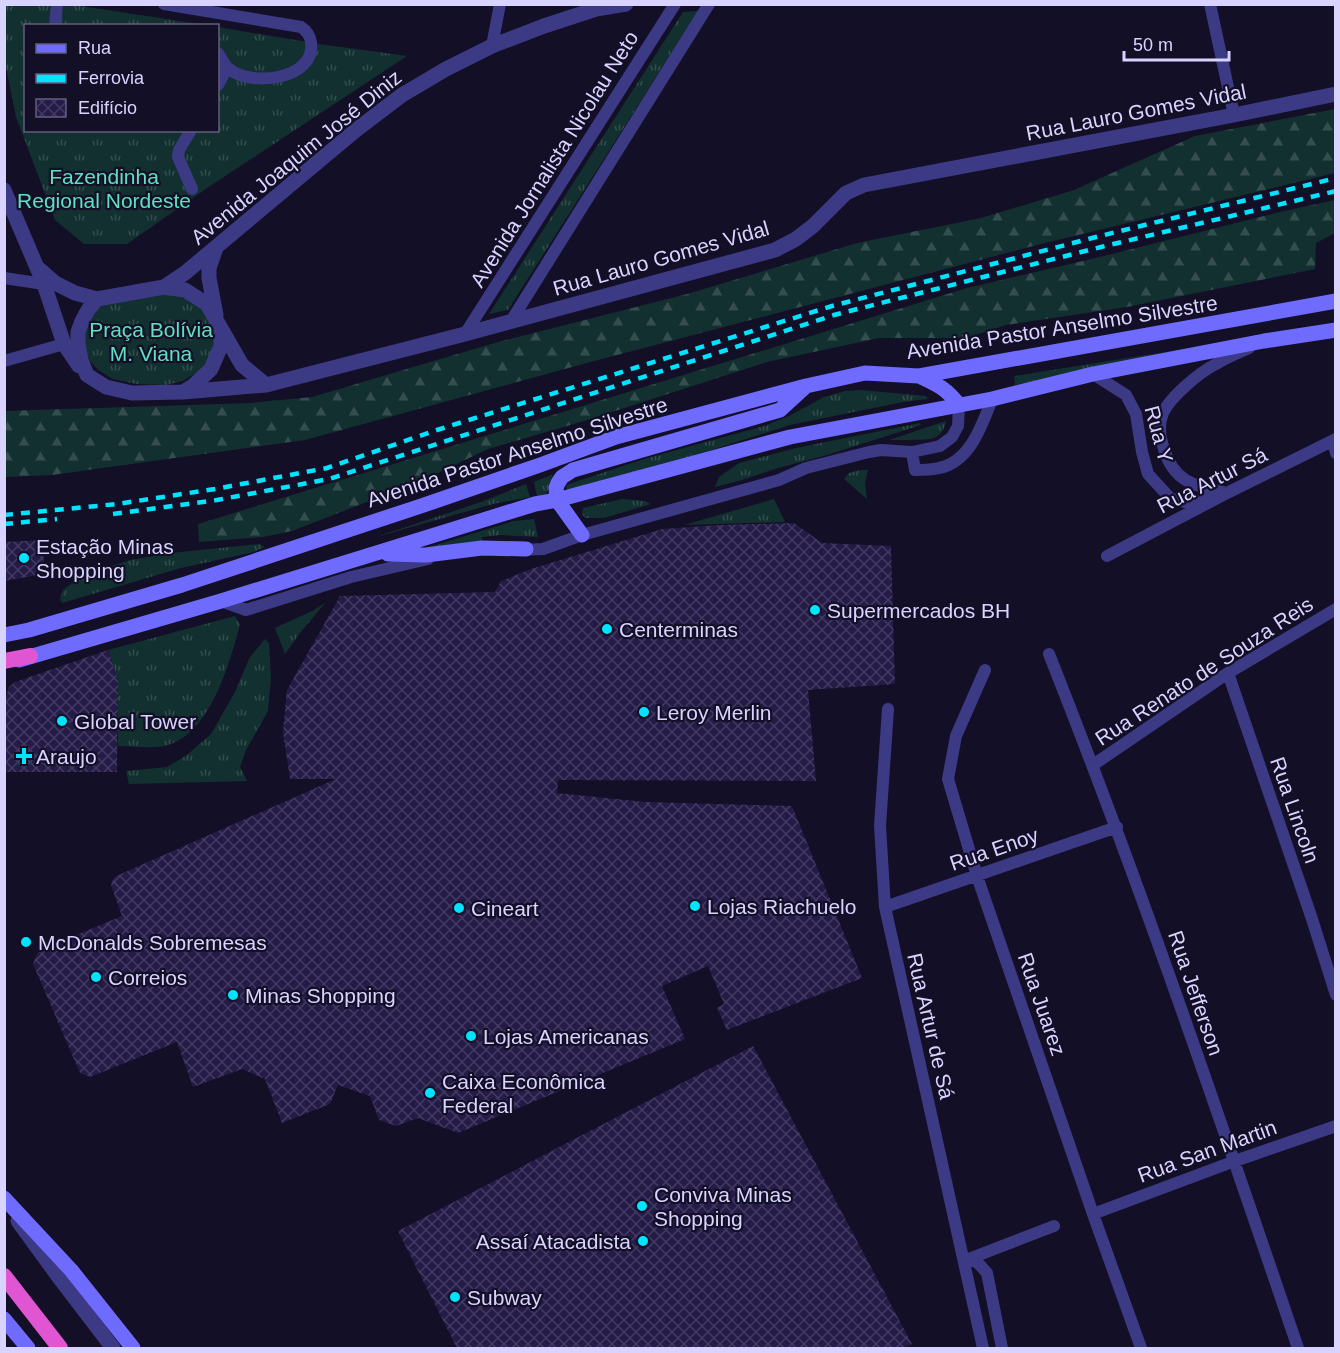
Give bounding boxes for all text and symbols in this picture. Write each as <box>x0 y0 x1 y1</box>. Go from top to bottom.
legend <box>24 24 219 132</box>
scale bar <box>1124 24 1229 62</box>
street label: Avenida Jornalista Nicolau Neto <box>465 27 643 291</box>
text: 50 m <box>1133 35 1173 55</box>
text: Rua <box>78 38 112 58</box>
street label: Avenida Joaquim José Diniz <box>186 65 406 249</box>
text: Ferrovia <box>78 68 145 88</box>
street label: Rua Lauro Gomes Vidal <box>1024 79 1248 145</box>
text: Edifício <box>78 98 137 118</box>
park label: Fazendinha Regional Nordeste <box>17 165 191 212</box>
street label: Rua Lauro Gomes Vidal <box>550 216 772 300</box>
street label: Avenida Pastor Anselmo Silvestre <box>905 291 1219 363</box>
park label: Praça Bolívia M. Viana <box>89 318 213 365</box>
street label: Avenida Pastor Anselmo Silvestre <box>364 392 670 512</box>
street label: Rua Y <box>1140 403 1178 465</box>
street label: Rua Artur Sá <box>1153 442 1271 518</box>
place label: Estação Minas Shopping <box>36 535 174 582</box>
marker: Estação Minas Shopping <box>17 551 31 565</box>
street label: Rua Renato de Souza Reis <box>1091 592 1317 750</box>
place label: Supermercados BH <box>827 599 1010 622</box>
marker: Supermercados BH <box>808 603 822 617</box>
place label: Centerminas <box>619 618 738 641</box>
marker: Centerminas <box>600 622 614 636</box>
place label: Leroy Merlin <box>656 701 772 724</box>
marker: Leroy Merlin <box>637 705 651 719</box>
place label: Global Tower <box>74 710 196 733</box>
marker: Global Tower <box>55 714 69 728</box>
place label: Araujo <box>36 745 97 768</box>
marker: Araujo <box>17 749 31 763</box>
street label: Rua Lincoln <box>1266 754 1324 866</box>
street label: Rua Enoy <box>947 823 1042 875</box>
place label: Lojas Riachuelo <box>707 895 856 918</box>
place label: Cineart <box>471 897 539 920</box>
marker: Lojas Riachuelo <box>688 899 702 913</box>
marker: Cineart <box>452 901 466 915</box>
street label: Rua Jefferson <box>1164 928 1228 1058</box>
place label: McDonalds Sobremesas <box>38 931 267 954</box>
marker: McDonalds Sobremesas <box>19 935 33 949</box>
street label: Rua Juarez <box>1014 949 1070 1059</box>
street label: Rua Artur de Sá <box>903 951 959 1102</box>
place label: Correios <box>108 966 187 989</box>
marker: Correios <box>89 970 103 984</box>
place label: Minas Shopping <box>245 984 396 1007</box>
marker: Minas Shopping <box>226 988 240 1002</box>
place label: Lojas Americanas <box>483 1025 649 1048</box>
marker: Lojas Americanas <box>464 1029 478 1043</box>
place label: Caixa Econômica Federal <box>442 1070 606 1117</box>
marker: Caixa Econômica Federal <box>423 1086 437 1100</box>
street label: Rua San Martin <box>1135 1115 1279 1187</box>
place label: Conviva Minas Shopping <box>654 1183 792 1230</box>
marker: Conviva Minas Shopping <box>635 1199 649 1213</box>
place label: Assaí Atacadista <box>476 1230 631 1253</box>
marker: Assaí Atacadista <box>636 1234 650 1248</box>
place label: Subway <box>467 1286 542 1309</box>
marker: Subway <box>448 1290 462 1304</box>

